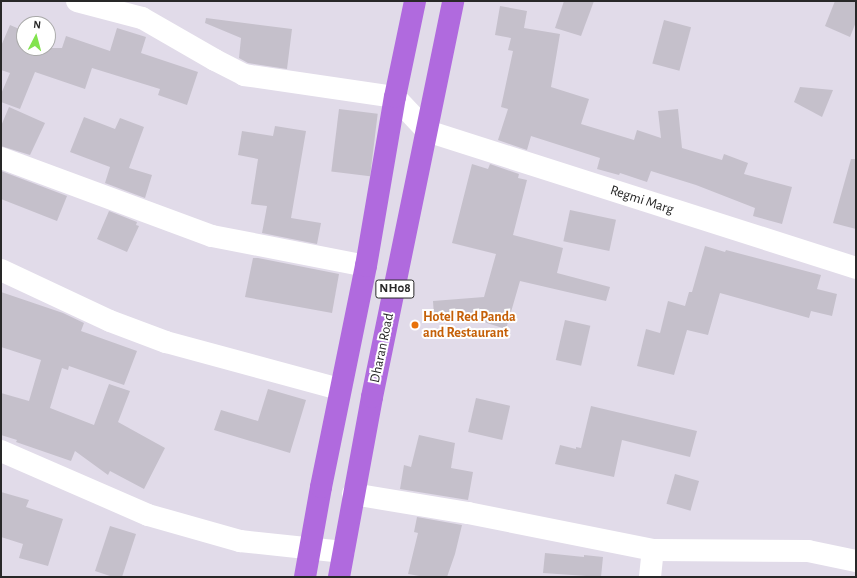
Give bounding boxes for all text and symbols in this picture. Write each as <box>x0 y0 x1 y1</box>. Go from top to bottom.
north arrow <box>16 16 56 56</box>
text: N <box>33 19 42 30</box>
street label: Regmi Marg <box>608 182 676 218</box>
road number: NH08 <box>375 278 415 300</box>
place label: Hotel Red Panda and Restaurant <box>423 309 516 342</box>
street label: Dharan Road <box>366 312 398 384</box>
marker: Hotel Red Panda and Restaurant <box>410 320 420 330</box>

